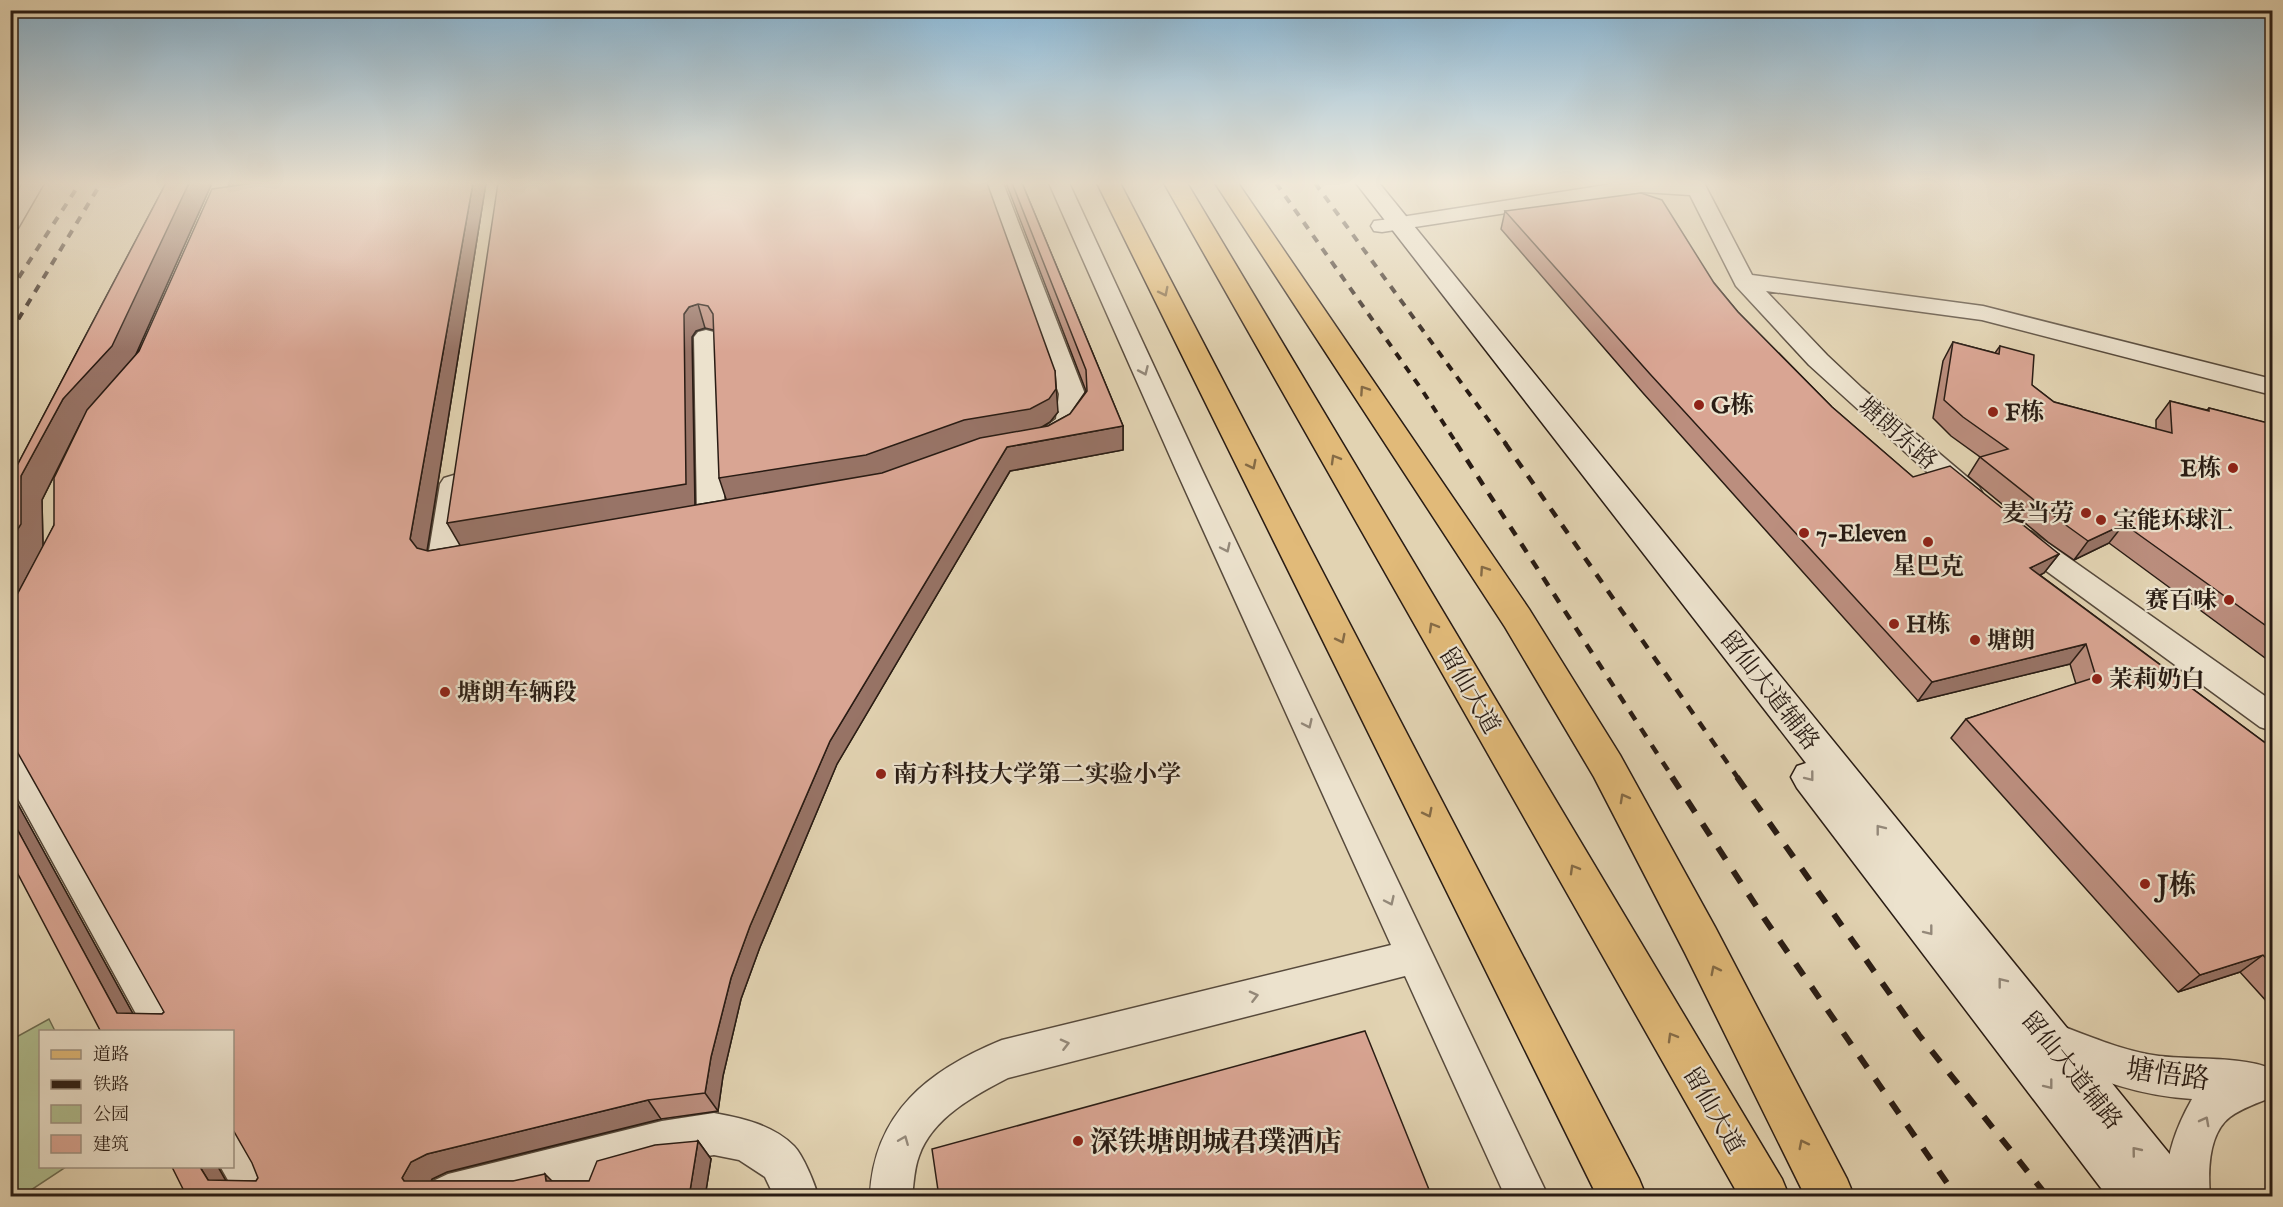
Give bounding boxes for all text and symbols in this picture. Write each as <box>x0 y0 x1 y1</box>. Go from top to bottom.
one-way arrow <box>1156 285 1168 296</box>
one-way arrow <box>1137 364 1149 375</box>
one-way arrow <box>1360 386 1371 397</box>
place label: G栋 <box>1711 391 1754 422</box>
street label: 塘朗东路 <box>1851 391 1943 477</box>
marker: G栋 <box>1692 398 1706 412</box>
place label: F栋 <box>2005 398 2044 429</box>
marker: F栋 <box>1986 405 2000 419</box>
place label: E栋 <box>2180 454 2221 485</box>
one-way arrow <box>1331 455 1343 465</box>
one-way arrow <box>1245 459 1257 470</box>
marker: E栋 <box>2226 461 2240 475</box>
place label: 麦当劳 <box>2002 499 2074 530</box>
marker: 麦当劳 <box>2079 506 2093 520</box>
place label: 宝能环球汇 <box>2113 506 2233 537</box>
marker: 宝能环球汇 <box>2094 513 2108 527</box>
place label: 7-Eleven <box>1816 519 1907 550</box>
marker: 7-Eleven <box>1797 526 1811 540</box>
marker: 星巴克 <box>1921 535 1935 549</box>
one-way arrow <box>1218 541 1230 552</box>
place label: 星巴克 <box>1892 552 1964 583</box>
one-way arrow <box>1481 565 1492 576</box>
place label: 赛百味 <box>2145 586 2217 617</box>
marker: 赛百味 <box>2222 593 2236 607</box>
place label: H栋 <box>1906 610 1951 641</box>
marker: H栋 <box>1887 617 1901 631</box>
one-way arrow <box>1429 623 1441 633</box>
street label: 留仙大道辅路 <box>1712 625 1825 757</box>
place label: 塘朗 <box>1987 626 2035 657</box>
one-way arrow <box>1333 633 1345 644</box>
marker: 塘朗 <box>1968 633 1982 647</box>
street label: 留仙大道 <box>1431 641 1506 740</box>
place label: 茉莉奶白 <box>2109 665 2205 696</box>
marker: 茉莉奶白 <box>2090 672 2104 686</box>
place label: 塘朗车辆段 <box>457 678 577 709</box>
marker: 塘朗车辆段 <box>438 685 452 699</box>
one-way arrow <box>1301 718 1313 729</box>
place label: 南方科技大学第二实验小学 <box>893 760 1181 791</box>
marker: 南方科技大学第二实验小学 <box>874 767 888 781</box>
one-way arrow <box>1802 770 1813 781</box>
one-way arrow <box>1620 794 1631 804</box>
one-way arrow <box>1421 807 1433 818</box>
one-way arrow <box>1877 825 1888 836</box>
one-way arrow <box>1570 864 1581 875</box>
place label: J栋 <box>2153 869 2196 904</box>
marker: J栋 <box>2138 877 2152 891</box>
one-way arrow <box>1383 895 1395 906</box>
one-way arrow <box>1922 924 1933 935</box>
one-way arrow <box>1711 966 1722 977</box>
one-way arrow <box>1998 977 2009 988</box>
one-way arrow <box>1249 991 1259 1004</box>
street label: 留仙大道辅路 <box>2013 1005 2128 1137</box>
legend <box>39 1030 234 1168</box>
one-way arrow <box>1668 1033 1679 1043</box>
one-way arrow <box>1060 1038 1070 1051</box>
text: 道路 <box>93 1044 129 1067</box>
street label: 塘悟路 <box>2124 1052 2212 1099</box>
street label: 留仙大道 <box>1675 1061 1750 1160</box>
text: 铁路 <box>93 1074 129 1097</box>
one-way arrow <box>2042 1078 2053 1089</box>
text: 公园 <box>93 1104 129 1127</box>
one-way arrow <box>2198 1116 2209 1127</box>
place label: 深铁塘朗城君璞酒店 <box>1090 1126 1342 1161</box>
text: 建筑 <box>93 1134 129 1157</box>
marker: 深铁塘朗城君璞酒店 <box>1071 1134 1085 1148</box>
one-way arrow <box>897 1136 909 1147</box>
one-way arrow <box>1799 1140 1810 1151</box>
one-way arrow <box>2133 1147 2144 1158</box>

